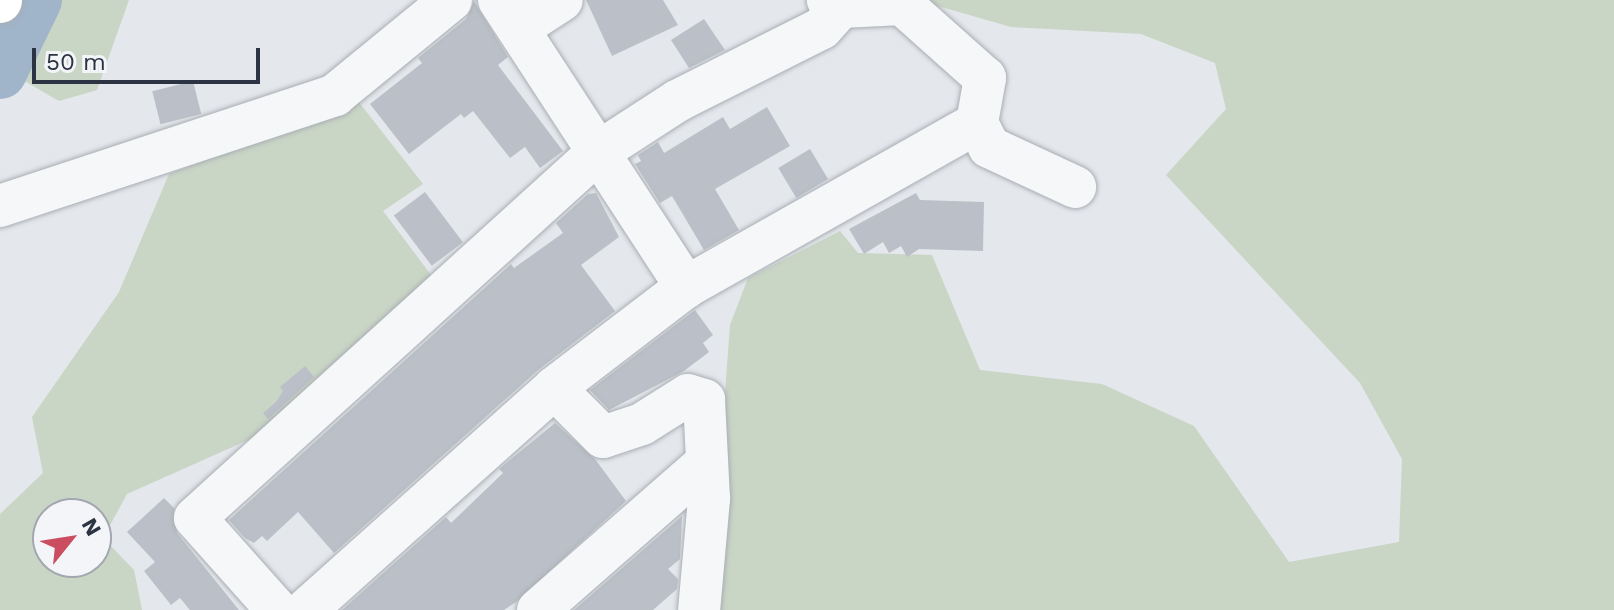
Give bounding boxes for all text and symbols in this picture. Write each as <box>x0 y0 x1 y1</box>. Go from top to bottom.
scale bar <box>36 32 264 82</box>
text: 50 m <box>46 48 106 76</box>
north arrow <box>32 498 112 578</box>
text: N <box>77 513 106 540</box>

